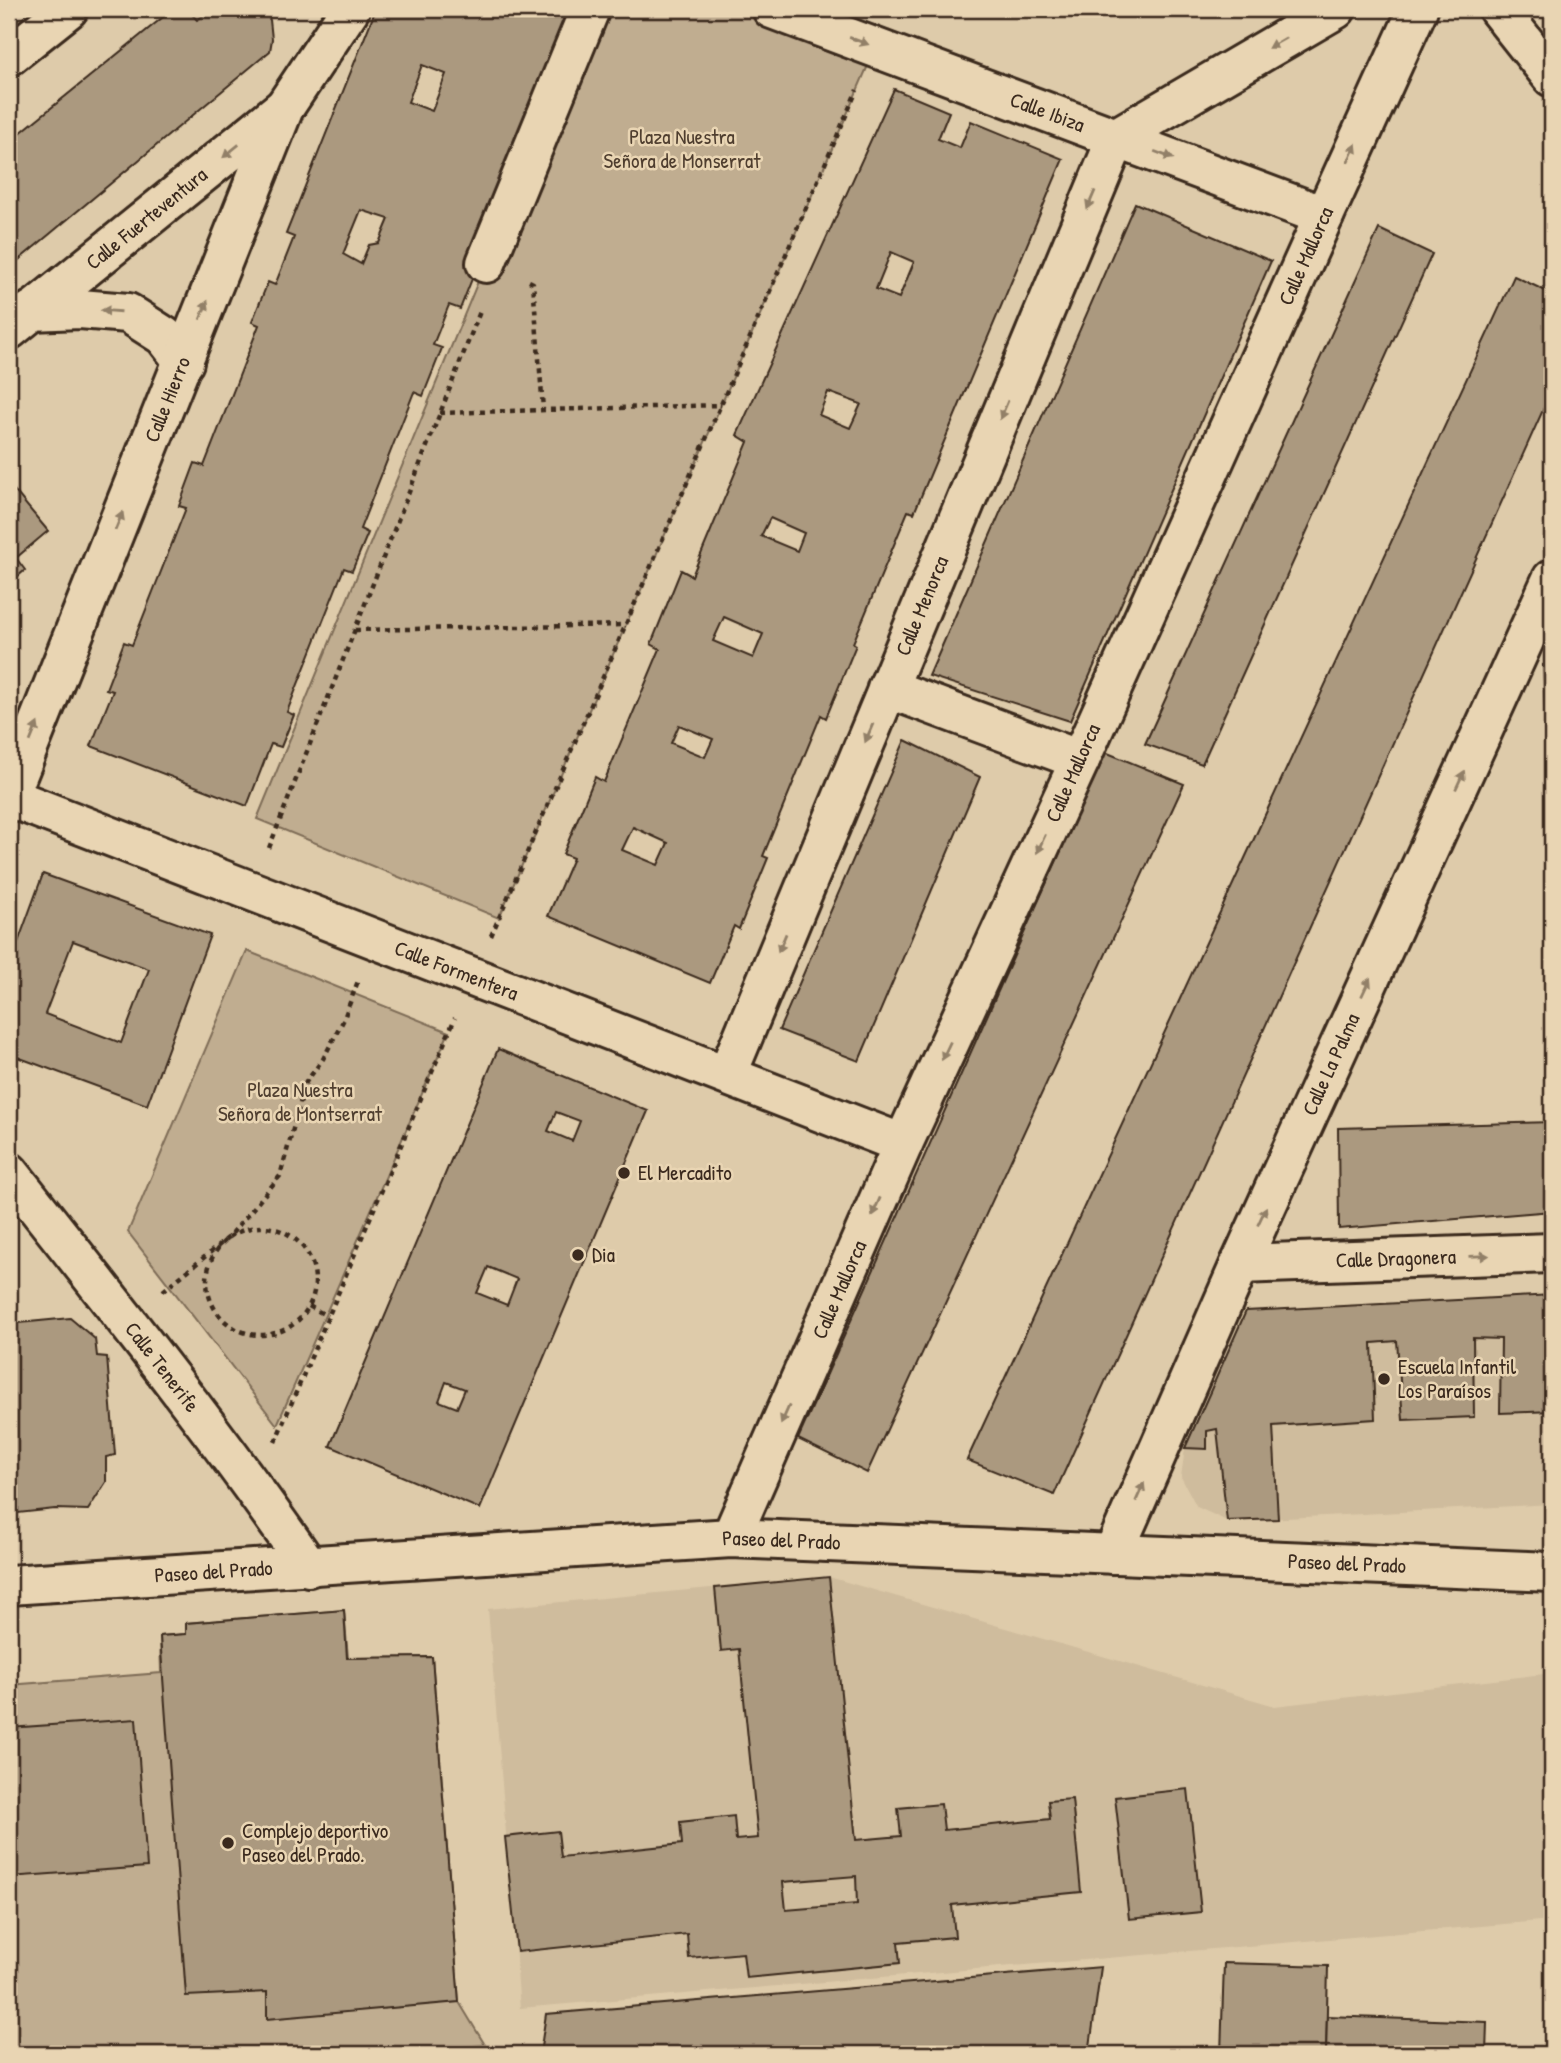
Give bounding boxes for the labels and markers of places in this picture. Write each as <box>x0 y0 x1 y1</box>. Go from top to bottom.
place label: El Mercadito <box>638 1158 732 1187</box>
marker: El Mercadito <box>616 1165 632 1181</box>
place label: Dia <box>592 1240 615 1269</box>
marker: Dia <box>570 1247 586 1263</box>
place label: Escuela Infantil Los Paraísos <box>1398 1352 1517 1405</box>
marker: Escuela Infantil Los Paraísos <box>1376 1371 1392 1387</box>
place label: Complejo deportivo Paseo del Prado. <box>242 1816 388 1869</box>
marker: Complejo deportivo Paseo del Prado. <box>220 1835 236 1851</box>

